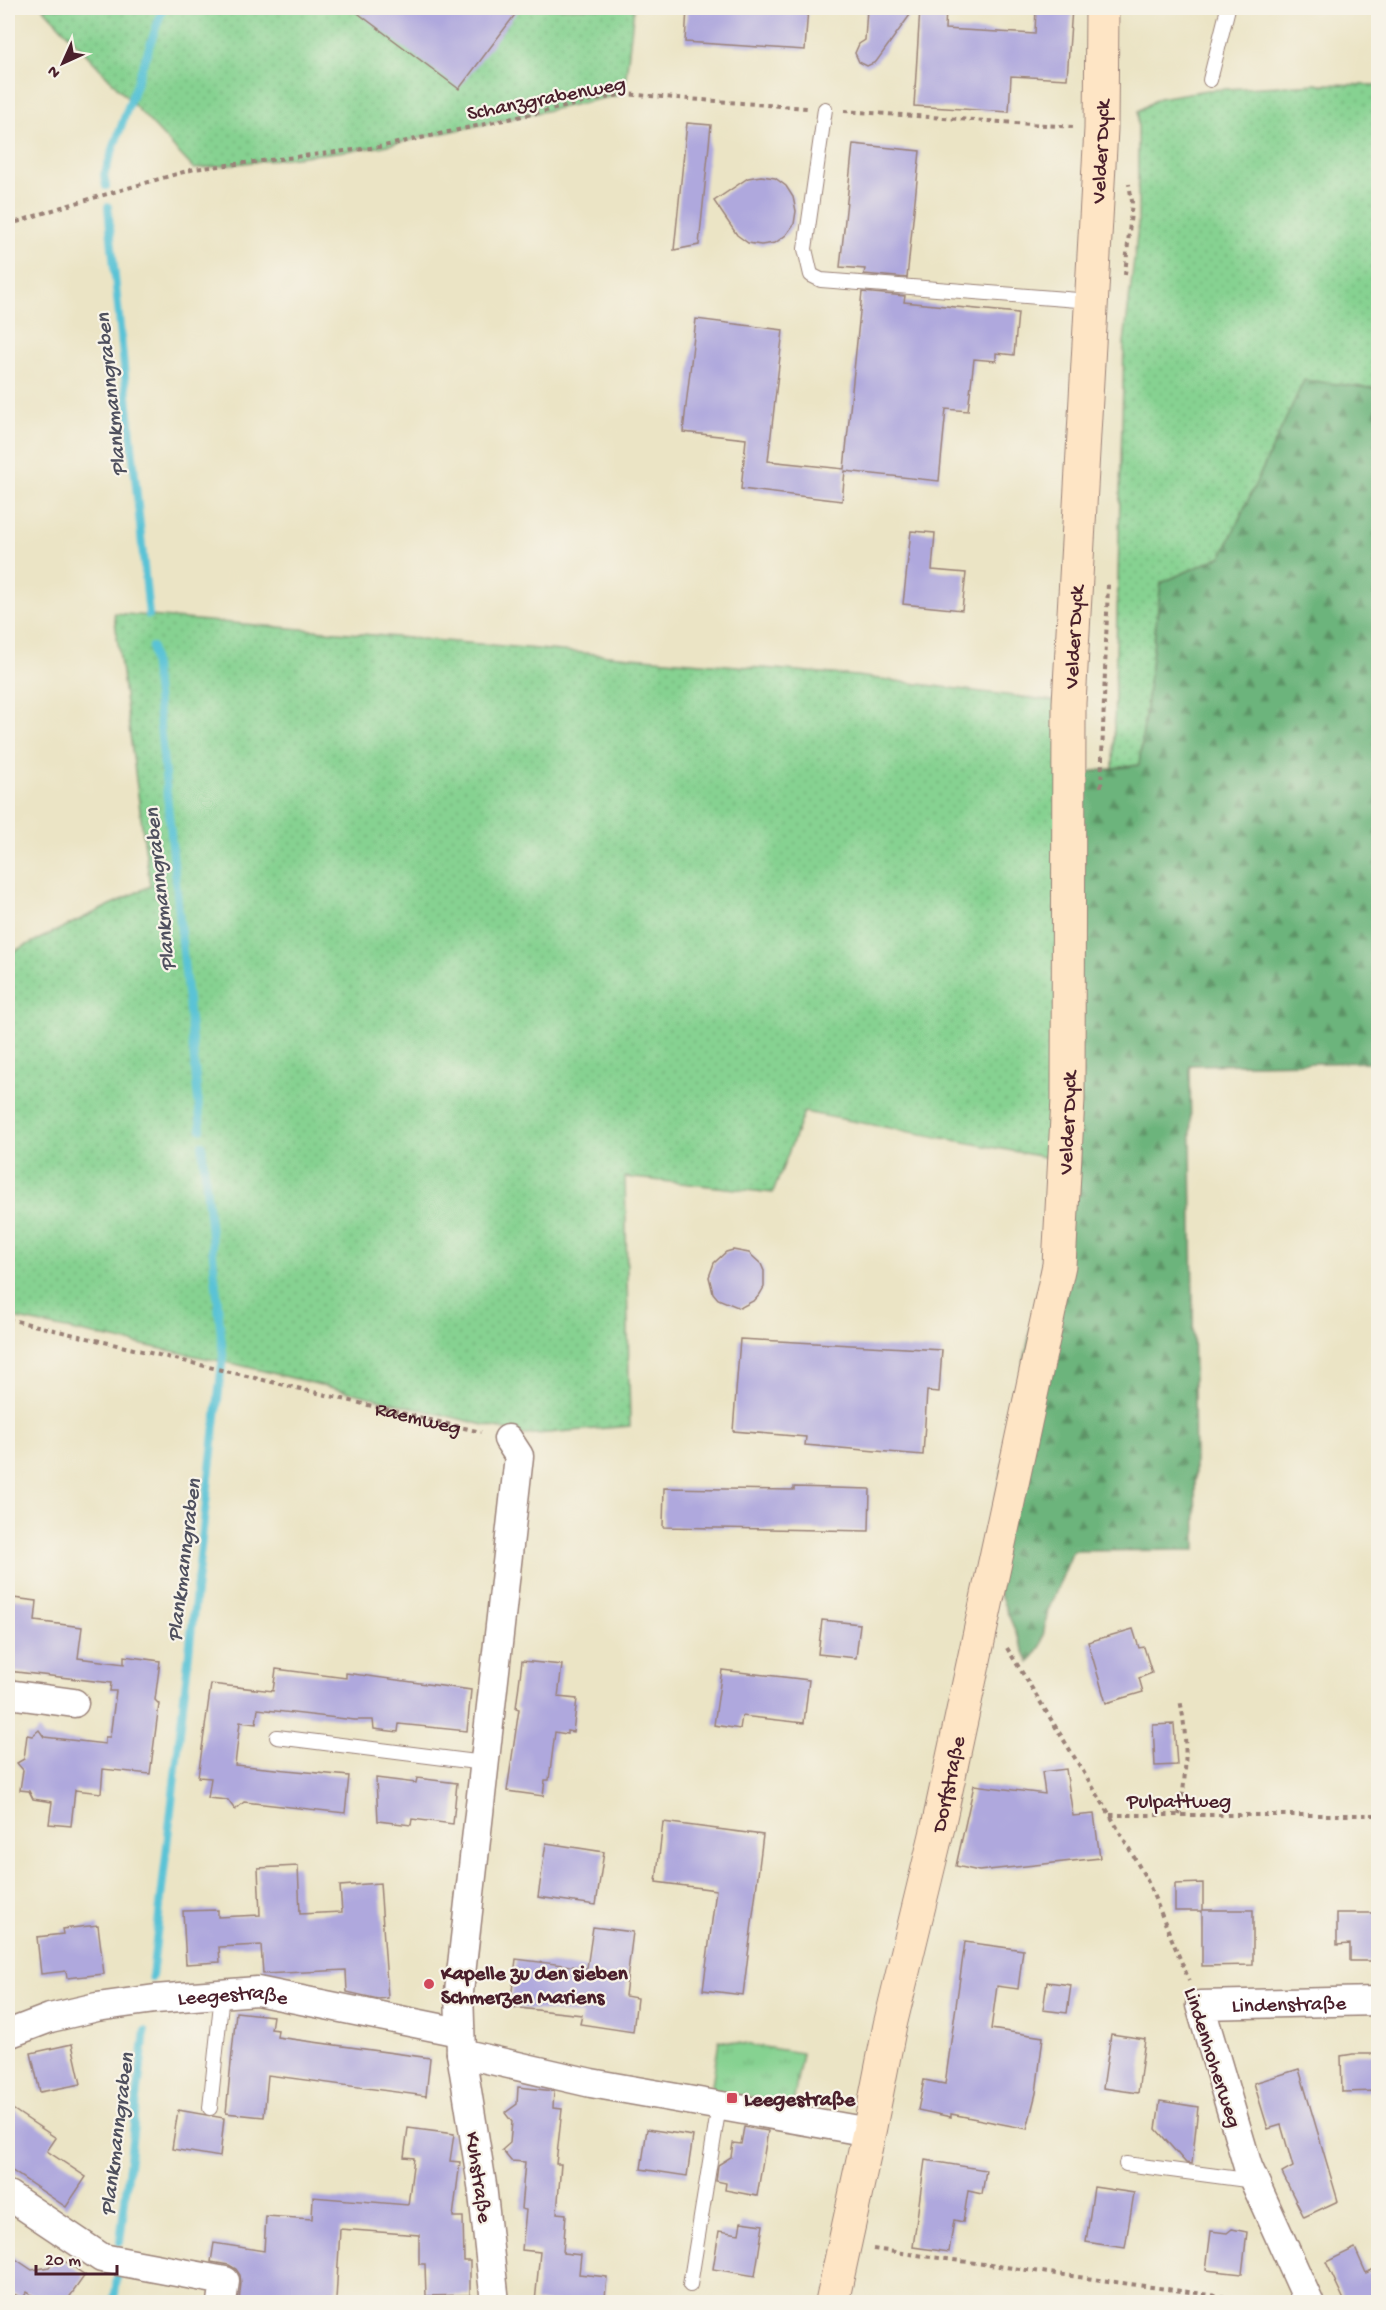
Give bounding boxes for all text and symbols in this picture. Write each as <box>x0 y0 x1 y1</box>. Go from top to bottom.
north arrow <box>33 33 93 93</box>
text: N <box>44 60 65 82</box>
street label: Schanzgrabenweg <box>465 73 628 128</box>
street label: Velder Dyck <box>1088 97 1117 205</box>
water label: Plankmanngraben <box>91 311 134 478</box>
street label: Velder Dyck <box>1061 582 1092 690</box>
water label: Plankmanngraben <box>140 806 183 973</box>
street label: Velder Dyck <box>1055 1069 1084 1176</box>
street label: Raemweg <box>372 1398 463 1443</box>
water label: Plankmanngraben <box>163 1477 209 1644</box>
street label: Dorfstraße <box>928 1733 973 1837</box>
street label: Pulpattweg <box>1126 1791 1231 1816</box>
place label: Kapelle zu den sieben Schmerzen Mariens <box>440 1963 629 2012</box>
marker: Kapelle zu den sieben Schmerzen Mariens <box>422 1977 436 1991</box>
street label: Leegestraße <box>177 1981 291 2013</box>
street label: Lindenhoherweg <box>1176 1985 1245 2131</box>
street label: Lindenstraße <box>1231 1993 1348 2020</box>
water label: Plankmanngraben <box>96 2051 142 2218</box>
place label: Leegestraße <box>744 2089 856 2114</box>
marker: Leegestraße <box>725 2091 739 2105</box>
street label: Kuhstraße <box>458 2130 495 2226</box>
scale bar <box>36 2238 117 2276</box>
text: 20 m <box>45 2251 81 2272</box>

